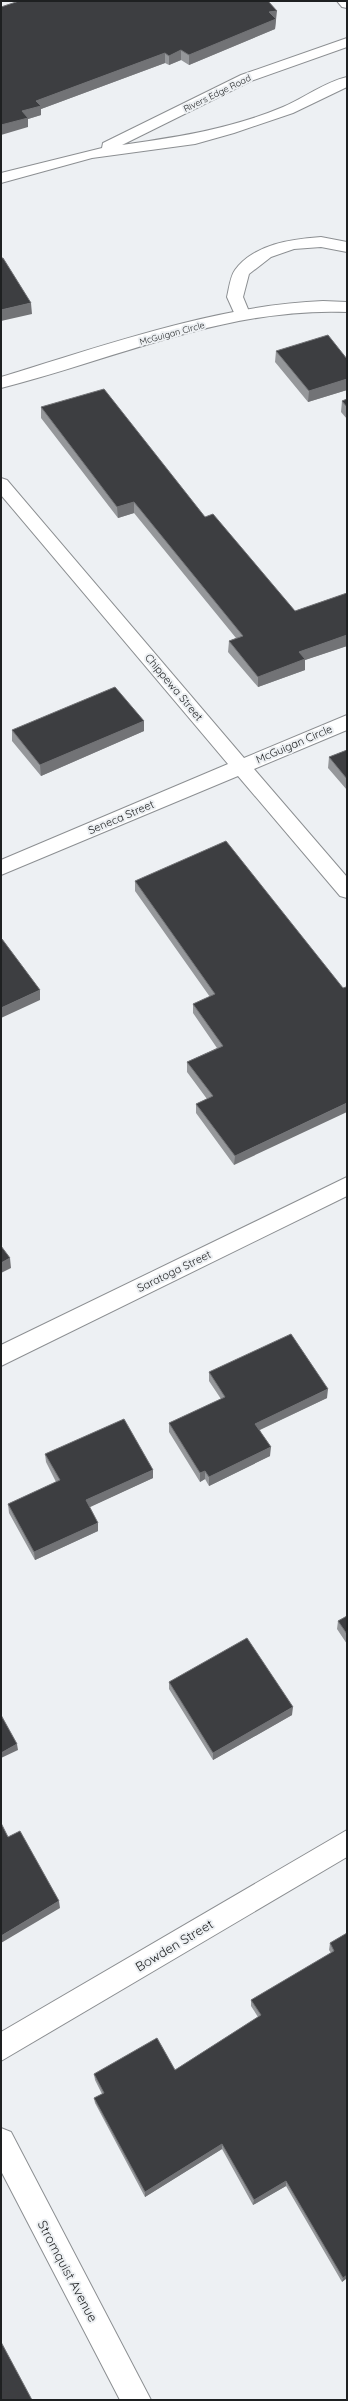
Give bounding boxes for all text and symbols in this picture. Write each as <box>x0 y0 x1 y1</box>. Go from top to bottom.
street label: Rivers Edge Road <box>181 72 253 114</box>
street label: McGuigan Circle <box>138 319 206 347</box>
street label: Chippewa Street <box>142 651 206 724</box>
street label: McGuigan Circle <box>254 722 334 766</box>
street label: Seneca Street <box>86 797 156 837</box>
street label: Saratoga Street <box>135 1247 213 1295</box>
street label: Bowden Street <box>132 1916 216 1974</box>
street label: Stromquist Avenue <box>34 2217 102 2325</box>

